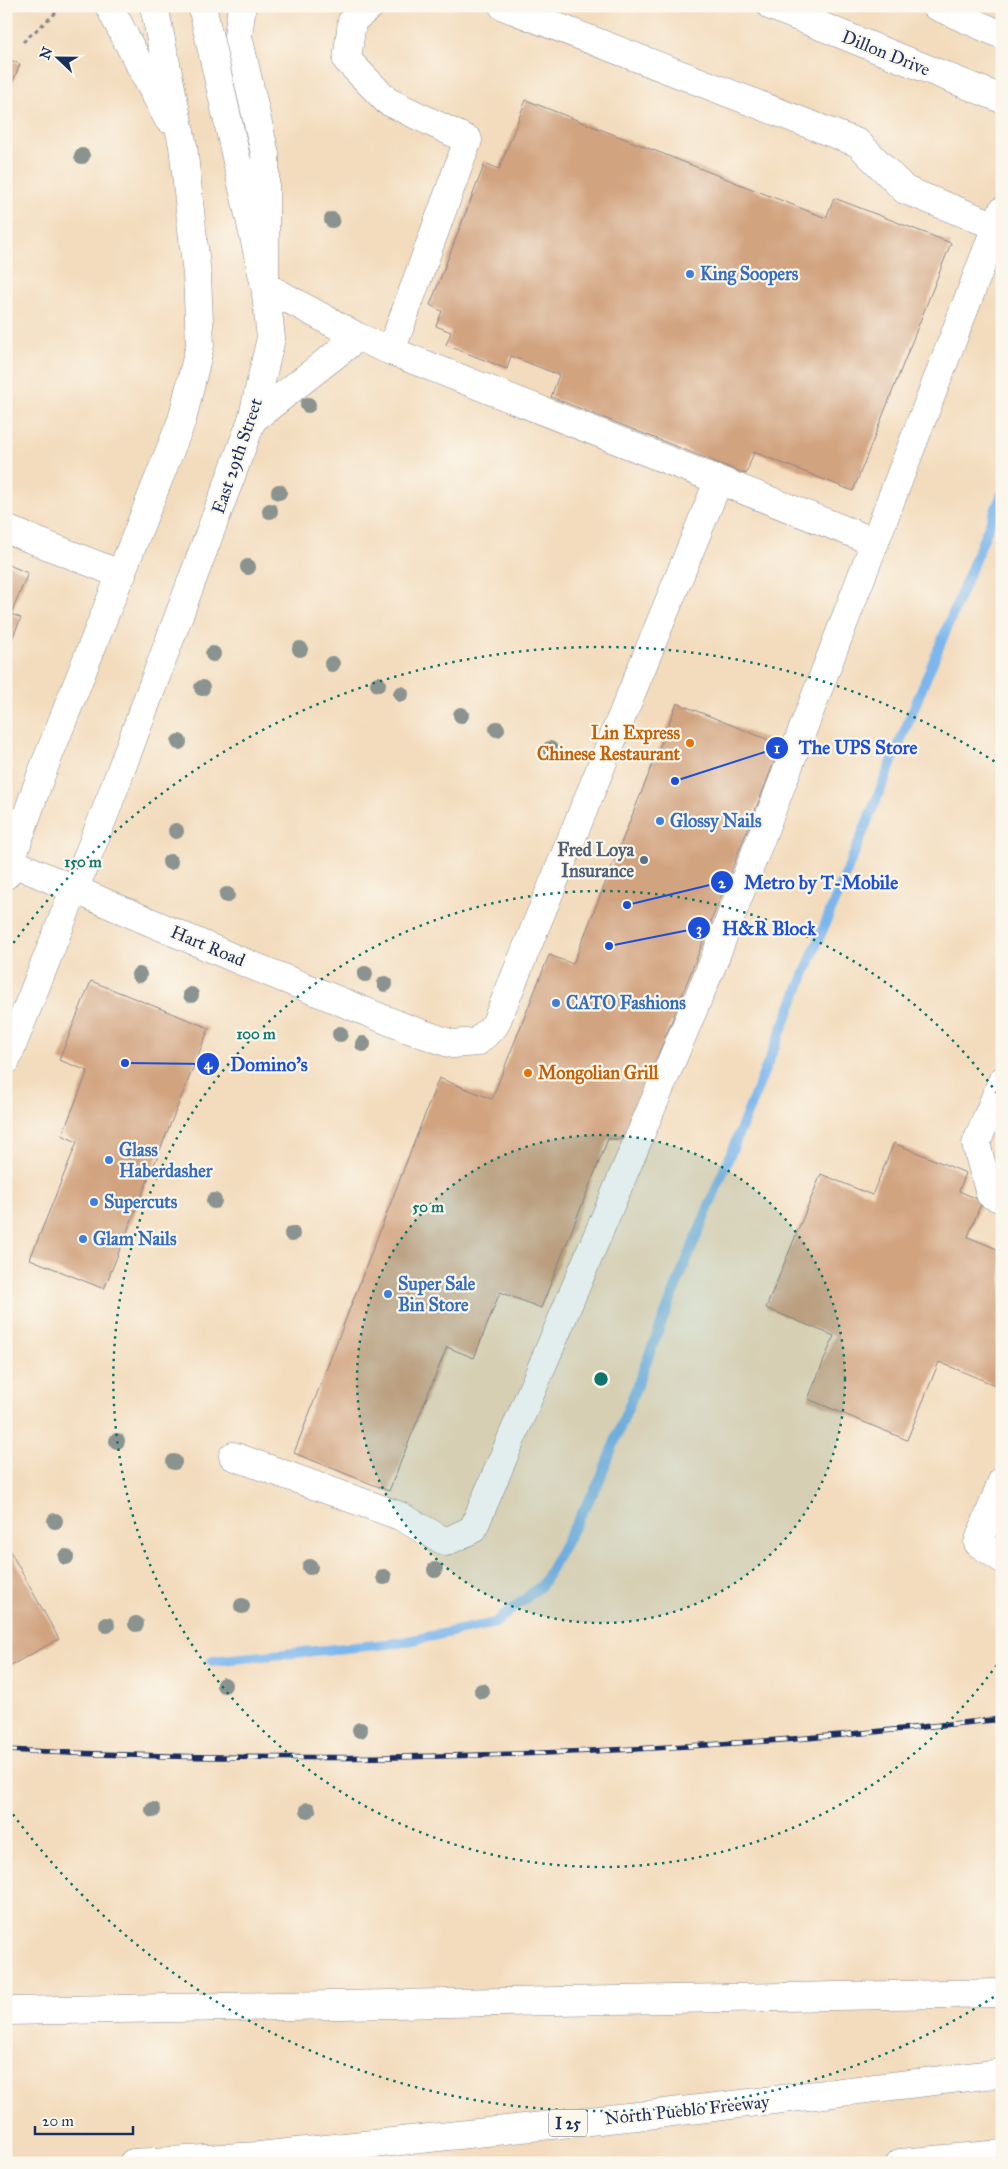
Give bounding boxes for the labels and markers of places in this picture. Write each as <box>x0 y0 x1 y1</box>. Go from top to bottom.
place label: King Soopers <box>700 263 799 286</box>
marker: King Soopers <box>684 268 696 280</box>
place label: Lin Express Chinese Restaurant <box>537 722 681 765</box>
callout: The UPS Store <box>764 731 928 765</box>
marker: Lin Express Chinese Restaurant <box>684 737 696 749</box>
place label: Glossy Nails <box>670 810 762 833</box>
marker: Glossy Nails <box>654 815 666 827</box>
place label: Fred Loya Insurance <box>557 839 634 882</box>
marker: Fred Loya Insurance <box>638 854 650 866</box>
callout: Metro by T-Mobile <box>709 865 908 899</box>
callout: H&R Block <box>687 911 826 945</box>
place label: CATO Fashions <box>566 992 686 1014</box>
marker: CATO Fashions <box>550 997 562 1009</box>
callout: Domino's <box>195 1047 317 1081</box>
place label: Mongolian Grill <box>538 1062 660 1085</box>
marker: Mongolian Grill <box>522 1067 534 1079</box>
place label: Glass Haberdasher <box>119 1139 214 1182</box>
marker: Glass Haberdasher <box>103 1154 115 1166</box>
place label: Supercuts <box>104 1191 178 1214</box>
marker: Supercuts <box>88 1196 100 1208</box>
place label: Glam Nails <box>93 1228 177 1250</box>
marker: Glam Nails <box>77 1233 89 1245</box>
place label: Super Sale Bin Store <box>398 1273 476 1316</box>
marker: Super Sale Bin Store <box>382 1288 394 1300</box>
centre of rings <box>592 1370 610 1388</box>

